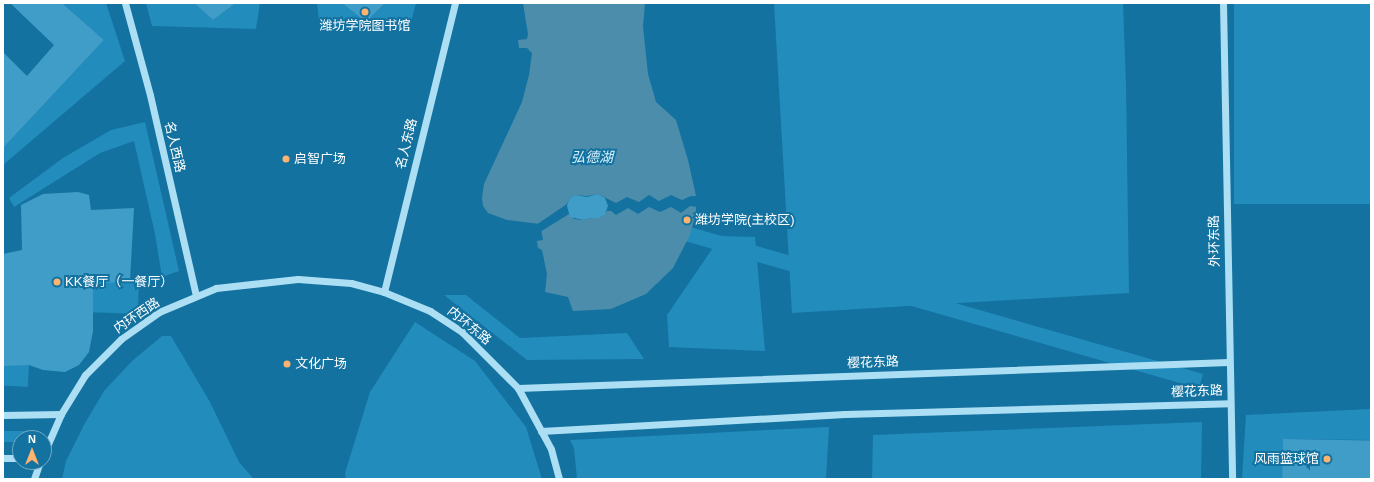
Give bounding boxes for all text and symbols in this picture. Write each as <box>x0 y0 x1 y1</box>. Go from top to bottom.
marker: 潍坊学院图书馆 <box>360 7 370 17</box>
place label: 潍坊学院图书馆 <box>320 18 410 34</box>
street label: 名人东路 <box>393 117 421 171</box>
street label: 名人西路 <box>161 120 187 174</box>
water label: 弘德湖 <box>571 149 613 165</box>
place label: 启智广场 <box>294 151 346 167</box>
marker: 启智广场 <box>281 154 291 164</box>
place label: 潍坊学院(主校区) <box>695 212 795 228</box>
marker: 潍坊学院(主校区) <box>682 215 692 225</box>
street label: 外环东路 <box>1207 215 1223 267</box>
place label: KK餐厅（一餐厅） <box>65 274 173 290</box>
marker: KK餐厅（一餐厅） <box>52 277 62 287</box>
street label: 内环西路 <box>111 295 163 337</box>
street label: 内环东路 <box>444 304 494 348</box>
street label: 樱花东路 <box>847 354 899 372</box>
place label: 文化广场 <box>295 356 347 372</box>
marker: 文化广场 <box>282 359 292 369</box>
street label: 樱花东路 <box>1171 383 1223 401</box>
north arrow <box>12 430 52 470</box>
text: N <box>28 433 36 445</box>
place label: 风雨篮球馆 <box>1254 451 1319 467</box>
marker: 风雨篮球馆 <box>1322 454 1332 464</box>

